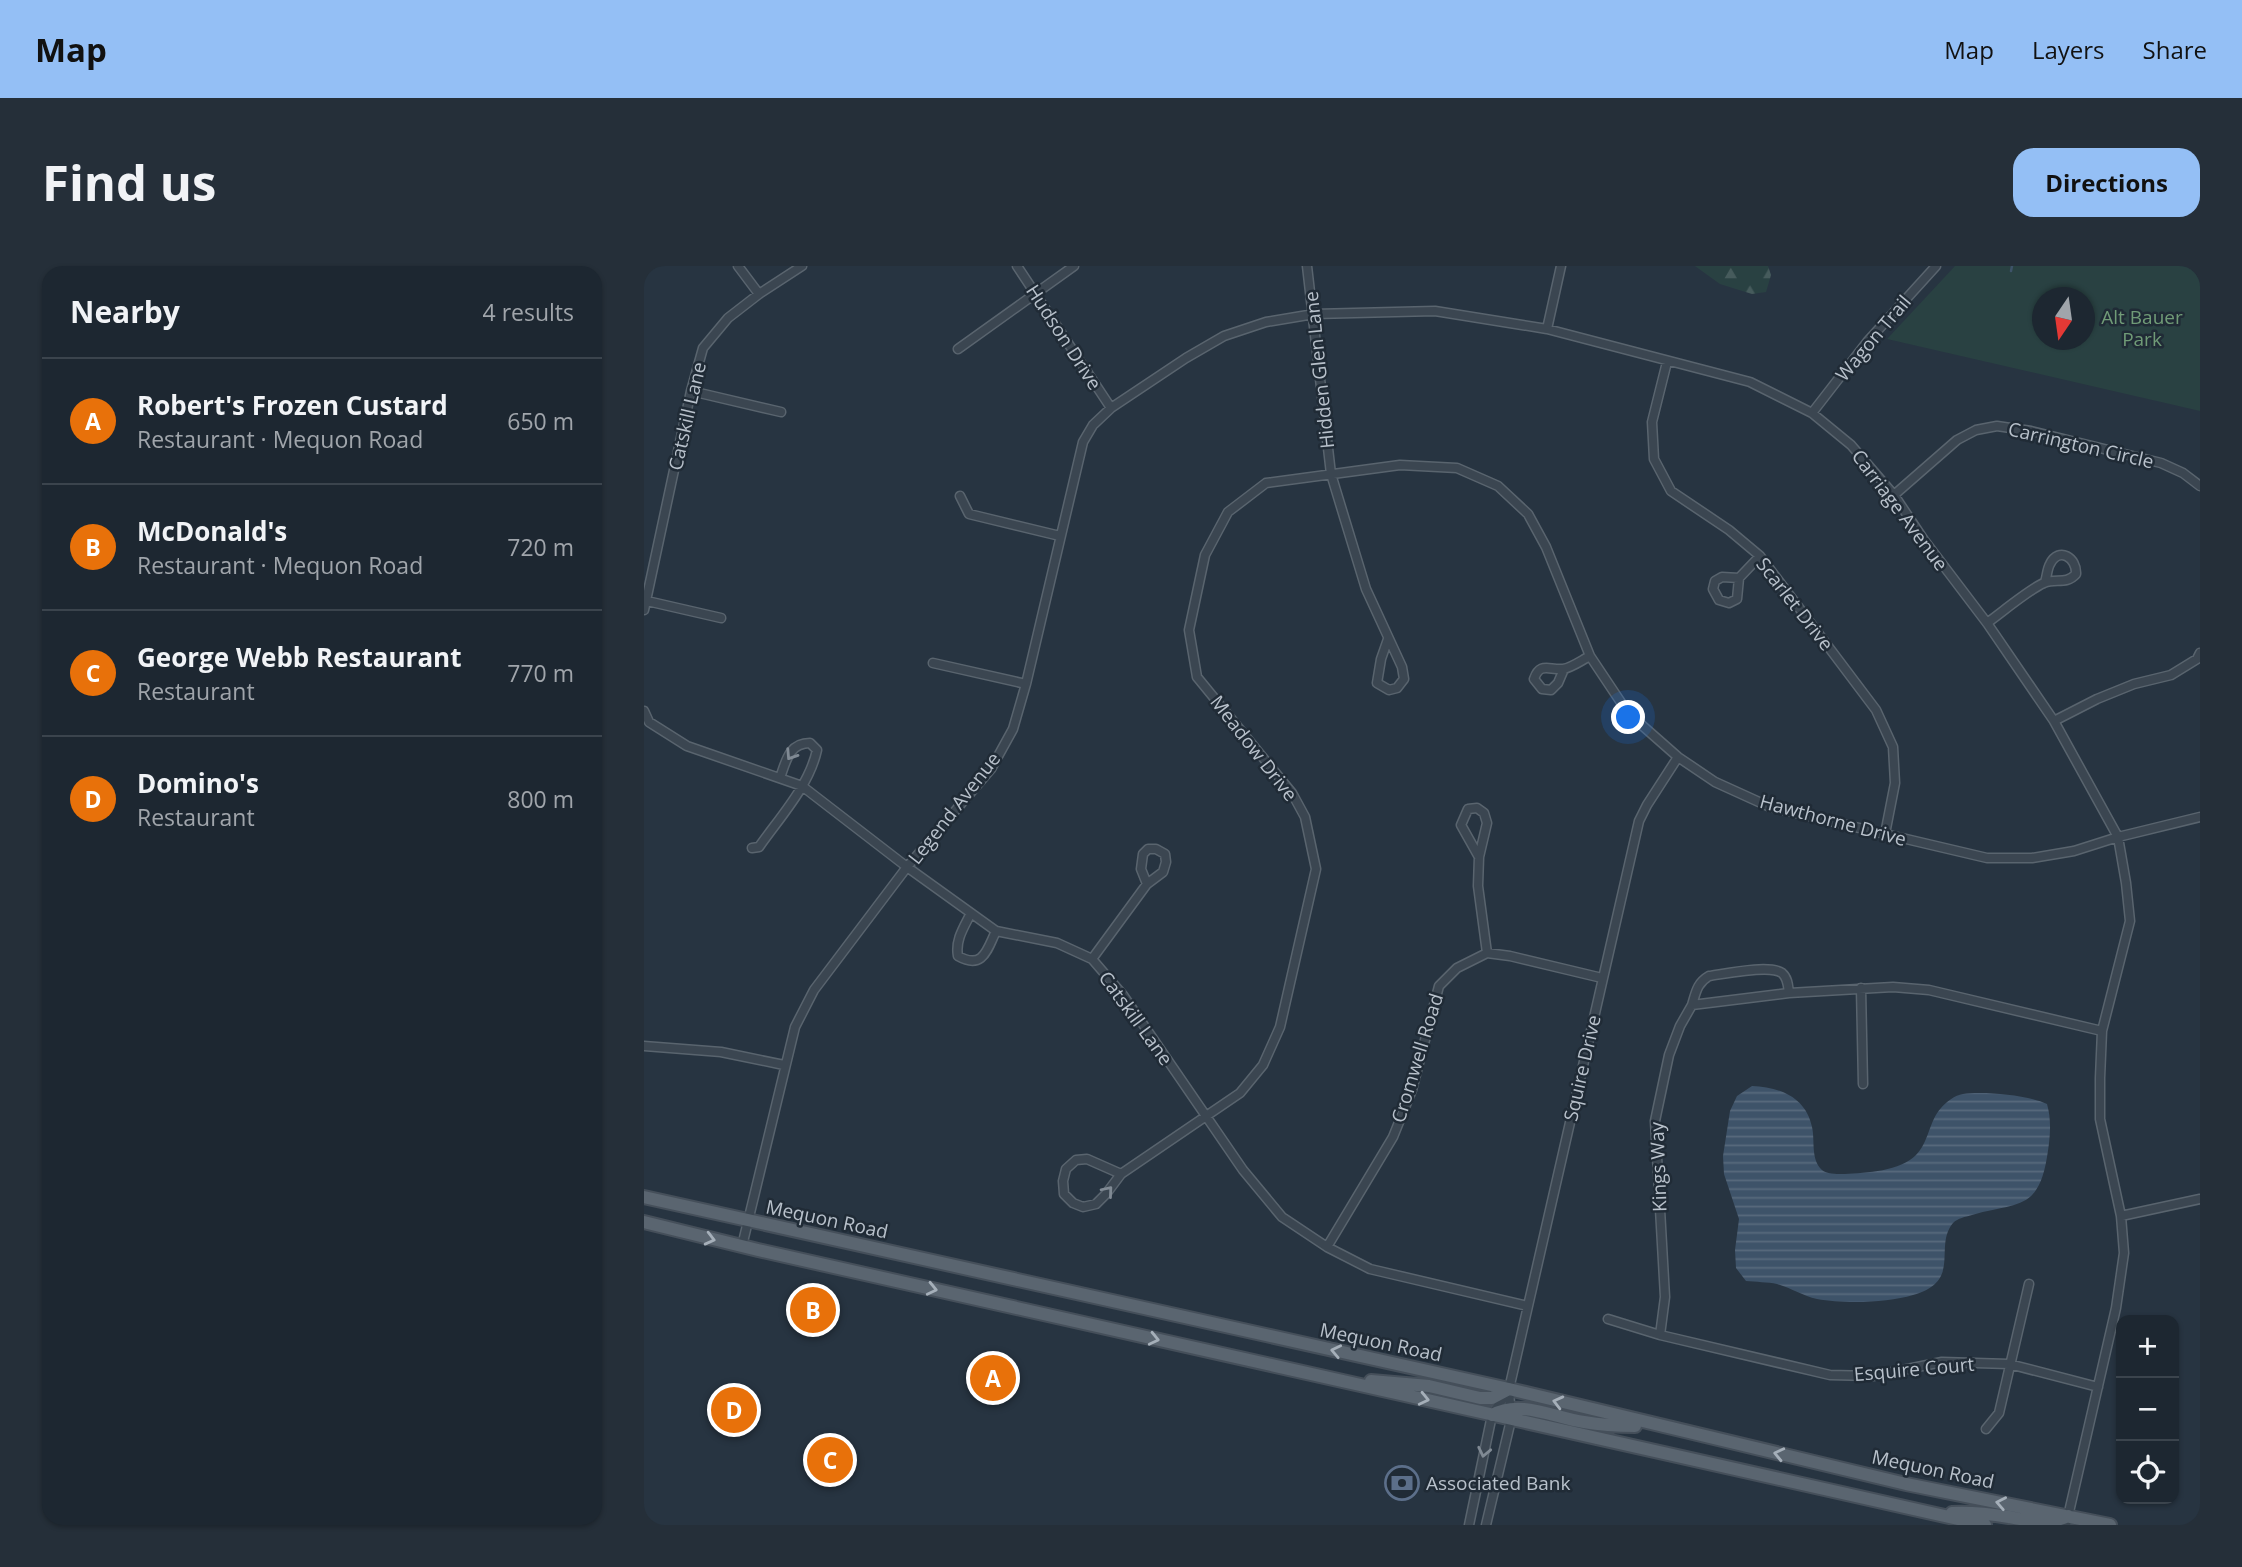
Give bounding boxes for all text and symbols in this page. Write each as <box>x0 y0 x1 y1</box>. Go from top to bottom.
text: Map <box>35 27 107 72</box>
text: Map <box>1944 33 1994 66</box>
text: Layers <box>2032 33 2105 66</box>
text: Share <box>2143 33 2207 66</box>
button: Directions <box>2013 148 2200 217</box>
text: Find us <box>42 149 216 215</box>
street label: Hudson Drive <box>1020 279 1108 395</box>
north arrow <box>2032 287 2095 350</box>
street label: Wagon Trail <box>1829 289 1917 387</box>
street label: Hidden Glen Lane <box>1298 290 1340 450</box>
text: Nearby <box>70 291 180 332</box>
text: 4 results <box>483 296 574 328</box>
park label: Alt Bauer Park <box>2101 304 2183 352</box>
street label: Catskill Lane <box>662 359 712 473</box>
text: Robert's Frozen Custard <box>137 387 448 423</box>
text: A <box>85 405 101 437</box>
text: 650 m <box>507 405 574 437</box>
street label: Carrington Circle <box>2006 416 2156 474</box>
text: Restaurant · Mequon Road <box>137 423 423 455</box>
street label: Carriage Avenue <box>1846 444 1954 576</box>
text: McDonald's <box>137 513 287 549</box>
text: B <box>85 531 101 563</box>
text: 720 m <box>507 531 574 563</box>
text: Restaurant · Mequon Road <box>137 549 423 581</box>
street label: Scarlet Drive <box>1750 552 1840 656</box>
text: George Webb Restaurant <box>137 639 461 675</box>
text: C <box>86 657 100 689</box>
text: 770 m <box>507 657 574 689</box>
text: Restaurant <box>137 675 255 707</box>
street label: Meadow Drive <box>1204 690 1304 806</box>
your location <box>1611 700 1645 734</box>
street label: Legend Avenue <box>902 746 1006 870</box>
one-way arrow <box>787 747 800 760</box>
text: Domino's <box>137 765 259 801</box>
text: D <box>84 783 102 815</box>
text: 800 m <box>507 783 574 815</box>
street label: Hawthorne Drive <box>1757 788 1909 852</box>
text: Restaurant <box>137 801 255 833</box>
street label: Catskill Lane <box>1093 966 1179 1070</box>
street label: Cromwell Road <box>1385 990 1449 1126</box>
street label: Squire Drive <box>1557 1012 1607 1124</box>
street label: Kings Way <box>1643 1121 1673 1212</box>
one-way arrow <box>1100 1186 1112 1199</box>
street label: Mequon Road <box>763 1193 891 1245</box>
one-way arrow <box>704 1231 716 1245</box>
one-way arrow <box>926 1281 938 1295</box>
pin: B <box>790 1284 836 1336</box>
map controls <box>2116 1315 2179 1504</box>
button: + <box>2116 1315 2179 1378</box>
street label: Mequon Road <box>1317 1316 1445 1368</box>
one-way arrow <box>1148 1330 1160 1345</box>
one-way arrow <box>1330 1345 1342 1360</box>
street label: Esquire Court <box>1853 1351 1975 1387</box>
pin: A <box>970 1352 1016 1404</box>
button: − <box>2116 1378 2179 1441</box>
pin: D <box>711 1384 757 1436</box>
one-way arrow <box>1418 1391 1430 1406</box>
one-way arrow <box>1552 1396 1564 1410</box>
pin: C <box>807 1434 853 1486</box>
button: locate <box>2116 1441 2179 1504</box>
street label: Mequon Road <box>1869 1443 1997 1495</box>
one-way arrow <box>1478 1446 1493 1458</box>
one-way arrow <box>1773 1448 1785 1462</box>
bank icon: Associated Bank <box>1383 1464 1421 1502</box>
place label: Associated Bank <box>1426 1470 1570 1496</box>
one-way arrow <box>1995 1496 2007 1511</box>

